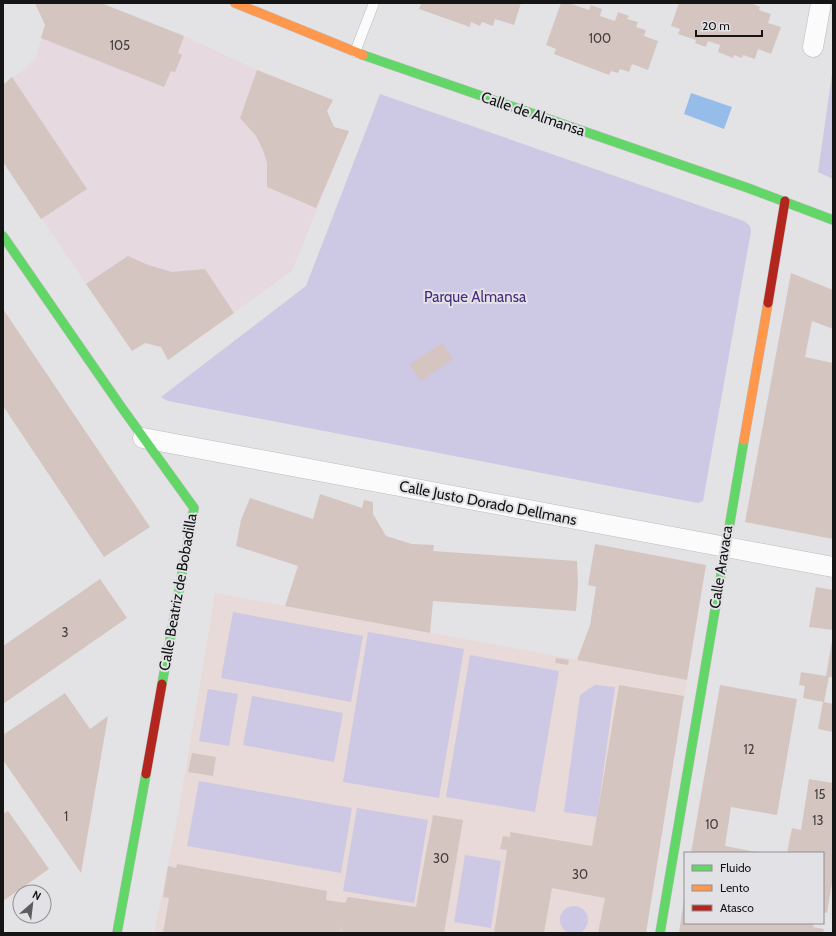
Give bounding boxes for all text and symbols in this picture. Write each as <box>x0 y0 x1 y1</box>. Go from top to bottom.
scale bar <box>696 12 762 38</box>
text: 20 m <box>702 18 730 33</box>
house number: 100 <box>589 30 611 46</box>
house number: 105 <box>110 37 130 53</box>
street label: Calle de Almansa <box>479 88 588 140</box>
park label: Parque Almansa <box>424 288 527 306</box>
street label: Calle Justo Dorado Dellmans <box>398 477 578 529</box>
street label: Calle Beatriz de Bobadilla <box>155 511 201 672</box>
street label: Calle Aravaca <box>706 523 737 610</box>
house number: 3 <box>61 624 69 640</box>
house number: 12 <box>743 741 755 757</box>
house number: 15 <box>814 786 826 802</box>
house number: 1 <box>64 808 68 824</box>
house number: 13 <box>812 812 824 828</box>
house number: 10 <box>705 816 719 832</box>
house number: 30 <box>433 850 449 866</box>
legend <box>684 852 824 924</box>
text: Fluido <box>720 860 752 875</box>
house number: 30 <box>572 866 588 882</box>
text: Lento <box>720 880 750 895</box>
north arrow <box>12 884 52 924</box>
text: N <box>30 887 43 903</box>
text: Atasco <box>720 900 754 915</box>

